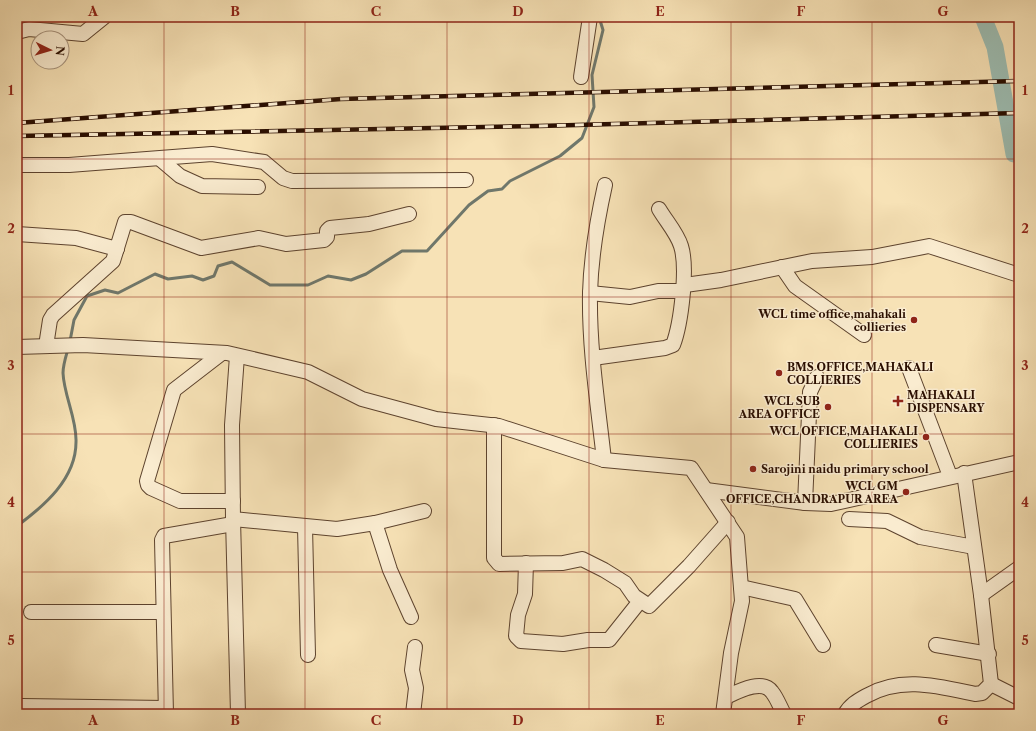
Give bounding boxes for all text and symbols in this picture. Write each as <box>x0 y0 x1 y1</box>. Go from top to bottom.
text: A <box>87 3 99 19</box>
text: B <box>230 3 240 19</box>
text: C <box>371 3 381 19</box>
text: D <box>512 3 524 19</box>
text: E <box>655 3 665 19</box>
text: F <box>797 3 806 19</box>
text: G <box>937 3 949 19</box>
north arrow <box>30 30 70 70</box>
text: N <box>53 45 67 57</box>
text: 1 <box>8 82 14 98</box>
text: 1 <box>1022 82 1028 98</box>
text: 2 <box>7 220 15 236</box>
text: 2 <box>1021 220 1029 236</box>
place label: WCL time office,mahakali collieries <box>757 307 906 334</box>
marker: WCL time office,mahakali collieries <box>909 315 919 325</box>
text: 3 <box>7 357 15 373</box>
text: 3 <box>1021 357 1029 373</box>
place label: BMS OFFICE,MAHAKALI COLLIERIES <box>787 360 934 387</box>
marker: BMS OFFICE,MAHAKALI COLLIERIES <box>774 368 784 378</box>
place label: MAHAKALI DISPENSARY <box>907 388 985 415</box>
place label: WCL SUB AREA OFFICE <box>738 394 820 421</box>
marker: MAHAKALI DISPENSARY <box>892 395 904 407</box>
marker: WCL SUB AREA OFFICE <box>823 402 833 412</box>
place label: WCL OFFICE,MAHAKALI COLLIERIES <box>768 424 918 451</box>
marker: WCL OFFICE,MAHAKALI COLLIERIES <box>921 432 931 442</box>
place label: Sarojini naidu primary school <box>761 462 929 476</box>
marker: Sarojini naidu primary school <box>748 464 758 474</box>
place label: WCL GM OFFICE,CHANDRAPUR AREA <box>726 479 898 506</box>
marker: WCL GM OFFICE,CHANDRAPUR AREA <box>901 487 911 497</box>
text: 4 <box>7 494 15 510</box>
text: 4 <box>1021 494 1029 510</box>
text: 5 <box>7 632 15 648</box>
text: 5 <box>1021 632 1029 648</box>
text: A <box>87 712 99 728</box>
text: B <box>230 712 240 728</box>
text: C <box>371 712 381 728</box>
text: D <box>512 712 524 728</box>
text: E <box>655 712 665 728</box>
text: F <box>797 712 806 728</box>
text: G <box>937 712 949 728</box>

